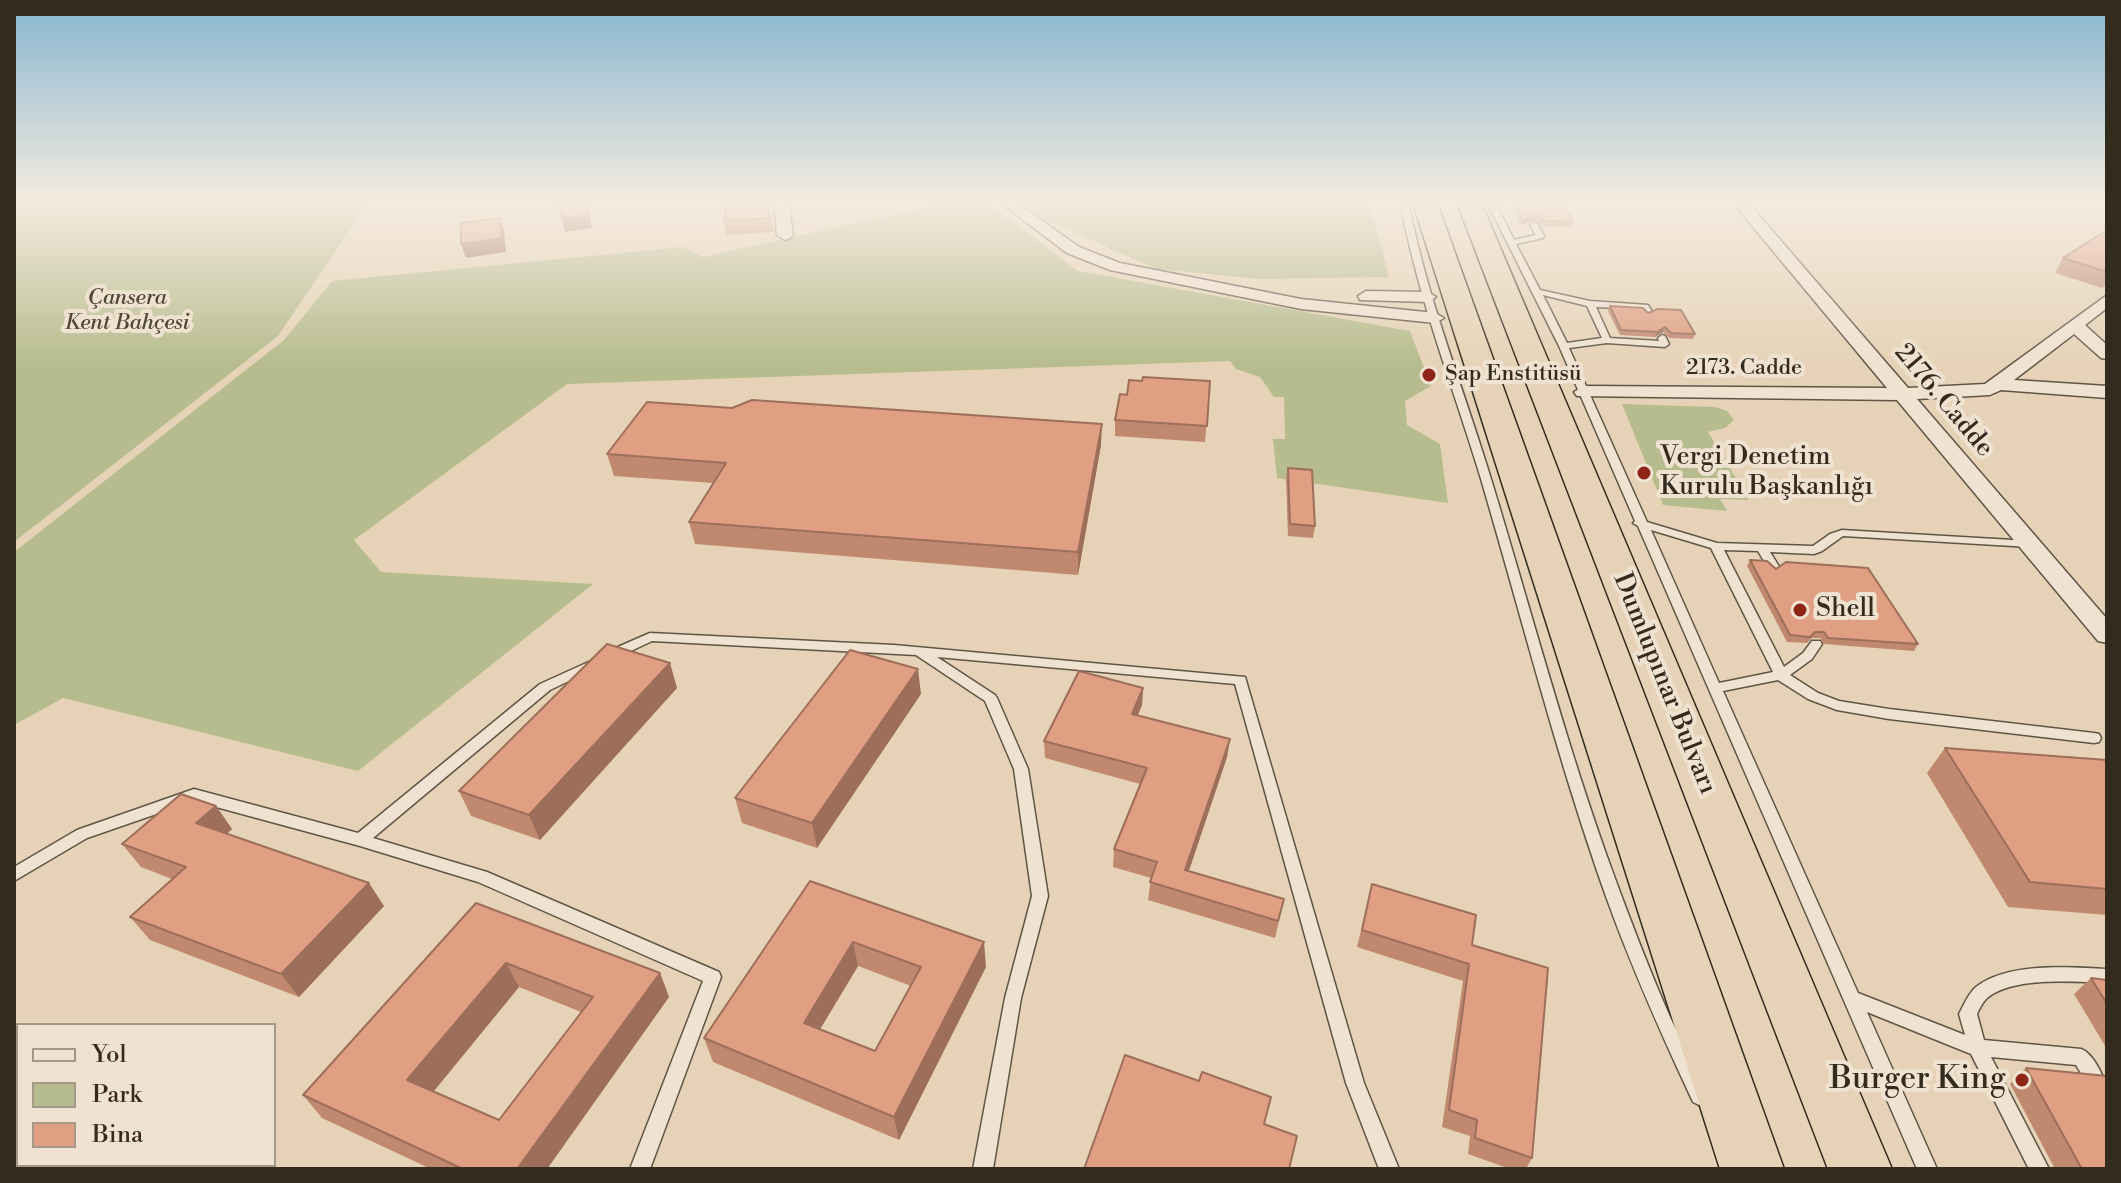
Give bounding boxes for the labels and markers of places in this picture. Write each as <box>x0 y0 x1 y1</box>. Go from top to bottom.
place label: Şap Enstitüsü <box>1445 362 1581 388</box>
marker: Şap Enstitüsü <box>1420 366 1438 384</box>
place label: Vergi Denetim Kurulu Başkanlığı <box>1660 442 1873 504</box>
marker: Vergi Denetim Kurulu Başkanlığı <box>1635 464 1653 482</box>
place label: Shell <box>1816 594 1875 626</box>
marker: Shell <box>1791 601 1809 619</box>
place label: Burger King <box>1829 1061 2006 1099</box>
marker: Burger King <box>2013 1071 2031 1089</box>

